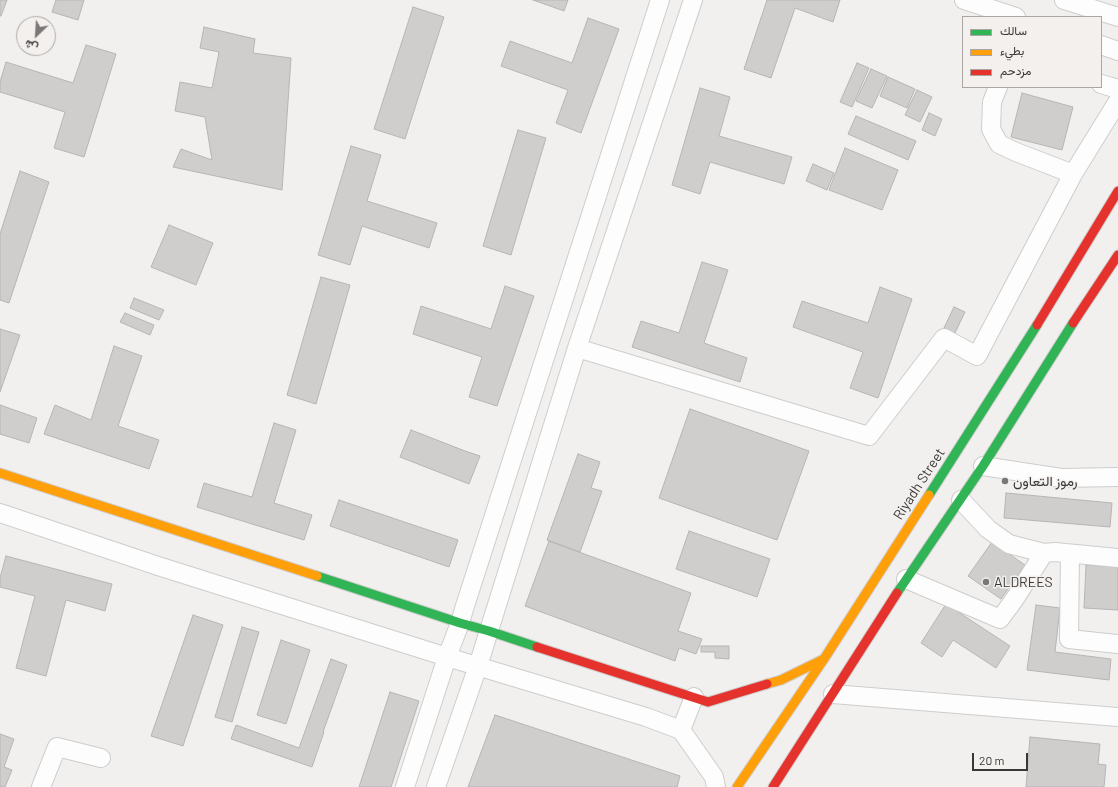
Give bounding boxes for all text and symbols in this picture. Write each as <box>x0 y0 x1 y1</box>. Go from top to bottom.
north arrow <box>16 16 56 56</box>
legend <box>962 16 1102 88</box>
text: سالك <box>1000 23 1027 37</box>
text: ش <box>22 38 40 55</box>
text: بطيء <box>1000 43 1024 57</box>
text: مزدحم <box>1000 63 1031 77</box>
street label: Riyadh Street <box>890 445 948 523</box>
place label: رموز التعاون <box>1013 473 1078 489</box>
marker: رموز التعاون <box>1000 476 1010 486</box>
place label: ALDREES <box>994 574 1053 590</box>
marker: ALDREES <box>981 577 991 587</box>
scale bar <box>974 745 1030 771</box>
text: 20 m <box>979 753 1005 767</box>

